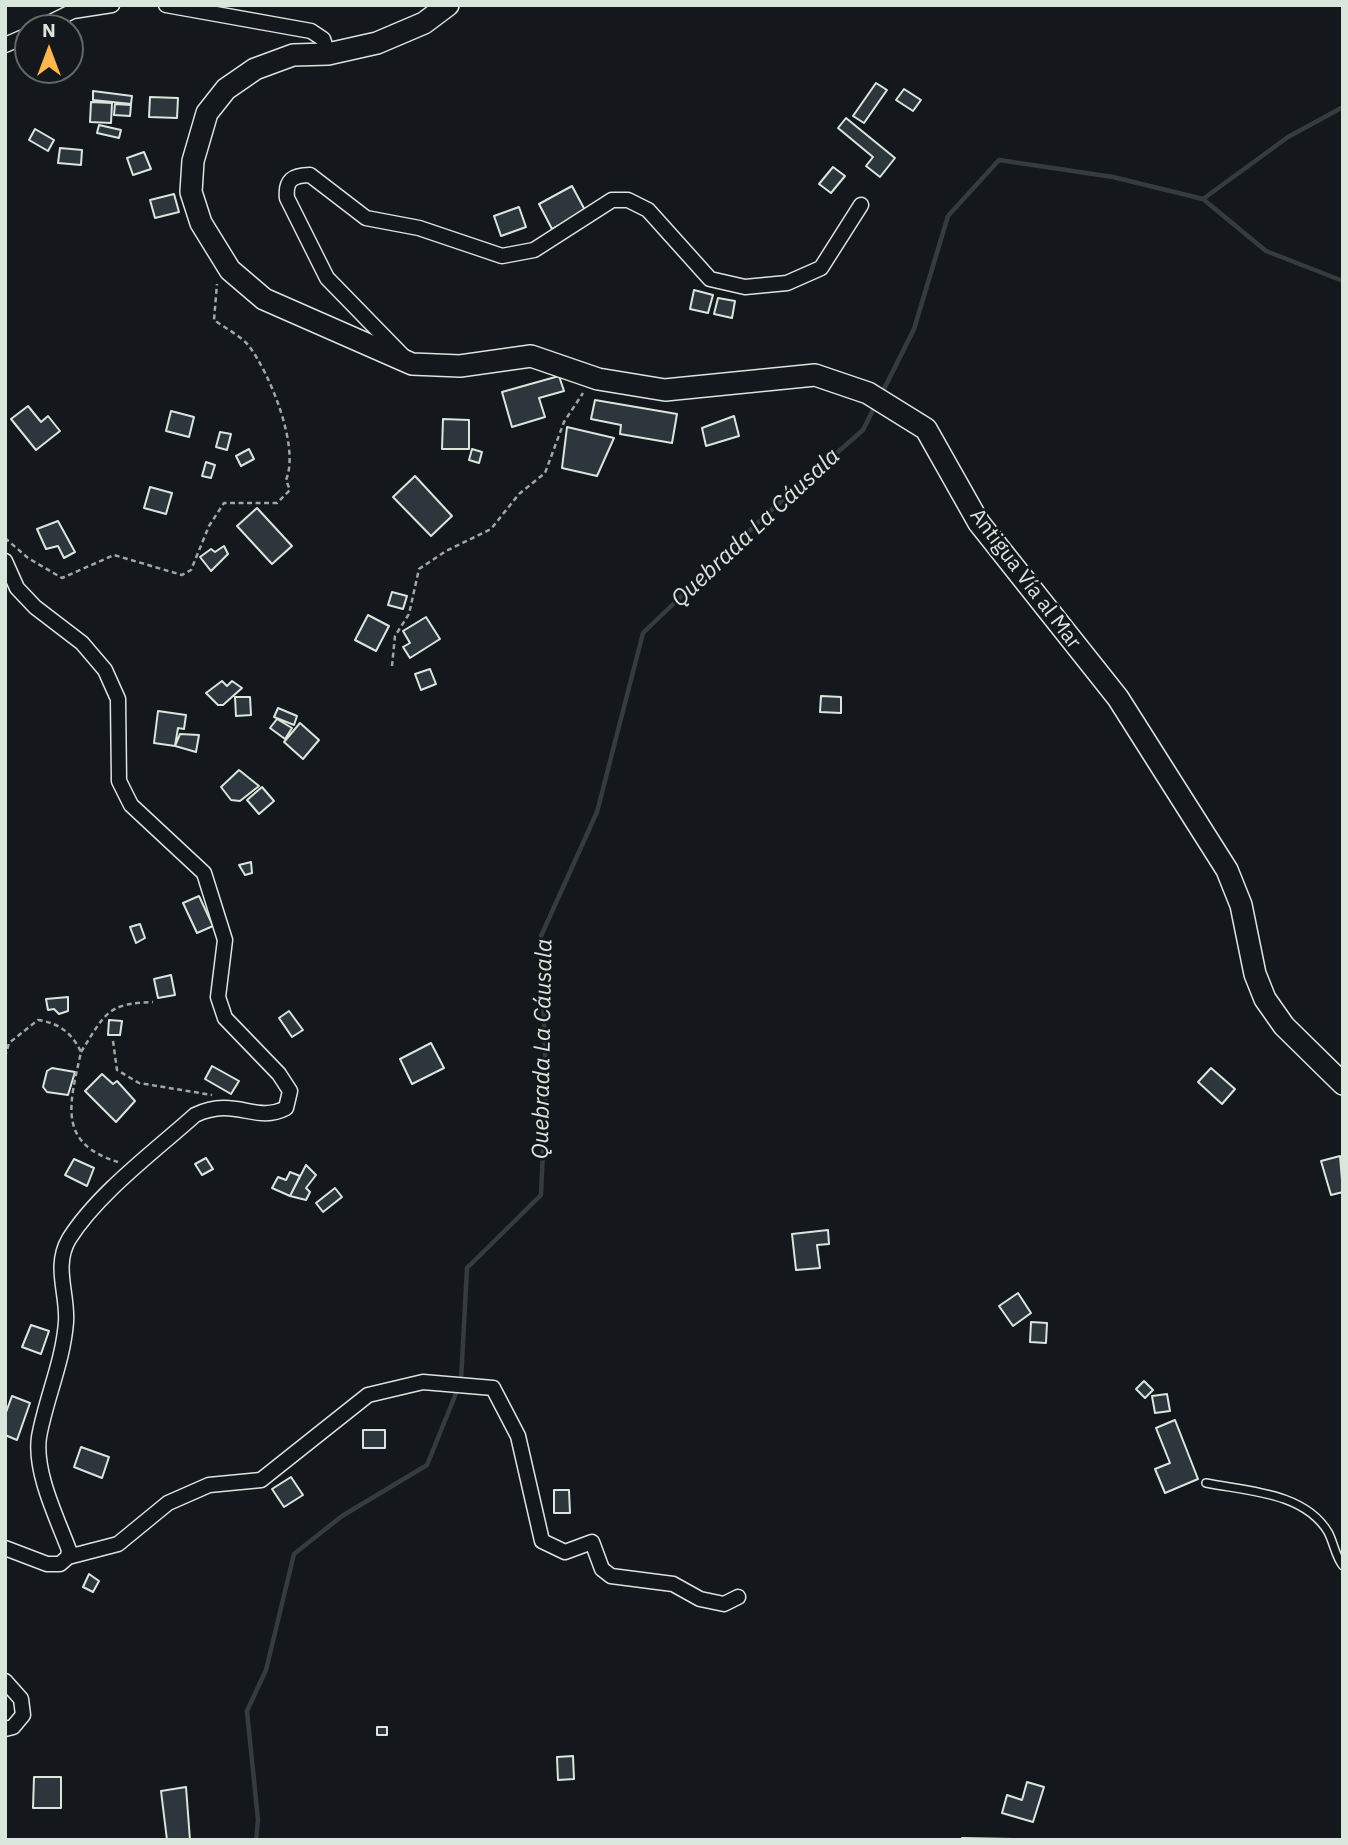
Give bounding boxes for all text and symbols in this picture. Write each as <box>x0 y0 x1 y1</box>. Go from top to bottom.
north arrow <box>14 14 84 84</box>
text: N <box>42 18 56 42</box>
water label: Quebrada La Cáusala <box>666 443 846 613</box>
street label: Antigua Vía al Mar <box>964 504 1086 654</box>
water label: Quebrada La Cáusala <box>527 939 559 1159</box>

